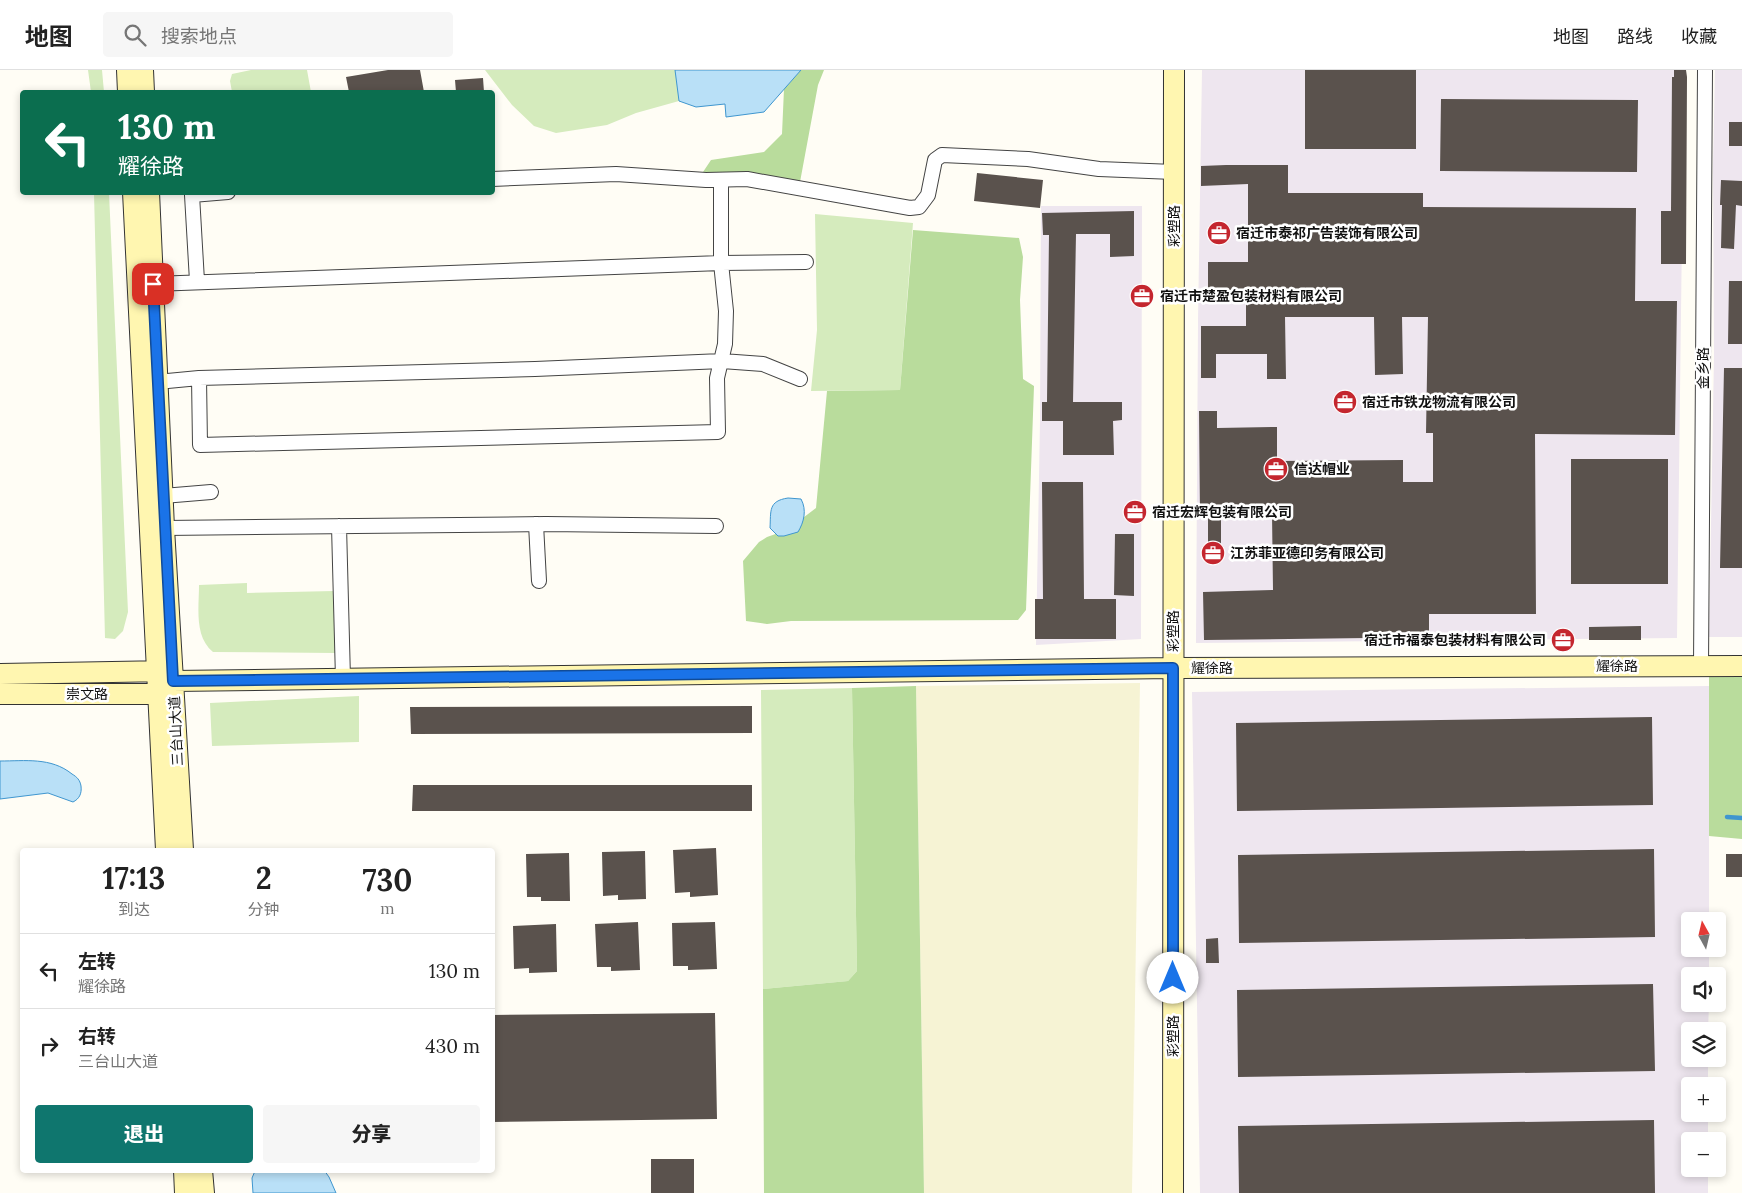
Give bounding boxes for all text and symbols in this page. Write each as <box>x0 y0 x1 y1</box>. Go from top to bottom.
search box <box>103 12 453 57</box>
text: 地图 <box>25 21 73 52</box>
icon: search <box>121 21 149 49</box>
text: 搜索地点 <box>161 24 237 48</box>
text: 地图 <box>1553 25 1589 48</box>
text: 路线 <box>1617 25 1653 48</box>
text: 收藏 <box>1681 25 1717 48</box>
text: 130 m <box>118 104 215 149</box>
icon: left <box>35 110 100 175</box>
text: 耀徐路 <box>118 152 184 180</box>
street label: 彩塑路 <box>1165 205 1183 247</box>
office icon: 宿迁市泰祁广告装饰有限公司 <box>1206 220 1232 246</box>
place label: 宿迁市泰祁广告装饰有限公司 <box>1236 224 1418 242</box>
pin <box>132 263 174 305</box>
icon: arrive <box>139 270 167 298</box>
office icon: 宿迁市楚盈包装材料有限公司 <box>1129 283 1155 309</box>
place label: 宿迁市楚盈包装材料有限公司 <box>1160 287 1342 305</box>
street label: 金乡路 <box>1694 347 1712 389</box>
office icon: 宿迁市铁龙物流有限公司 <box>1332 389 1358 415</box>
place label: 宿迁市铁龙物流有限公司 <box>1362 393 1516 411</box>
office icon: 信达帽业 <box>1263 456 1289 482</box>
place label: 信达帽业 <box>1294 460 1350 478</box>
office icon: 宿迁宏辉包装有限公司 <box>1122 499 1148 525</box>
place label: 宿迁宏辉包装有限公司 <box>1152 503 1292 521</box>
office icon: 江苏菲亚德印务有限公司 <box>1200 540 1226 566</box>
place label: 江苏菲亚德印务有限公司 <box>1230 544 1384 562</box>
street label: 彩塑路 <box>1164 610 1182 652</box>
office icon: 宿迁市福泰包装材料有限公司 <box>1550 627 1576 653</box>
place label: 宿迁市福泰包装材料有限公司 <box>1364 631 1546 649</box>
street label: 耀徐路 <box>1596 657 1638 675</box>
street label: 耀徐路 <box>1191 659 1233 677</box>
street label: 崇文路 <box>66 685 108 703</box>
street label: 三台山大道 <box>165 696 187 766</box>
text: 17:13 <box>103 859 165 897</box>
text: 2 <box>256 859 272 897</box>
text: 730 <box>362 861 412 899</box>
text: m <box>380 898 395 918</box>
text: 到达 <box>118 899 150 919</box>
text: 分钟 <box>248 899 280 919</box>
north arrow <box>1681 912 1726 958</box>
map controls <box>1681 912 1726 1177</box>
text: 左转 <box>78 949 116 973</box>
position arrow <box>1146 951 1198 1003</box>
icon: left <box>35 957 63 985</box>
text: 130 m <box>429 959 480 983</box>
button: sound <box>1681 967 1726 1012</box>
text: 耀徐路 <box>78 976 126 996</box>
street label: 彩塑路 <box>1164 1015 1182 1057</box>
button: layers <box>1681 1022 1726 1067</box>
text: 右转 <box>78 1024 116 1048</box>
icon: right <box>35 1032 63 1060</box>
text: 430 m <box>425 1034 480 1058</box>
text: 三台山大道 <box>78 1051 158 1071</box>
button: + <box>1681 1077 1726 1122</box>
button: 退出 <box>35 1105 253 1163</box>
button: 分享 <box>263 1105 480 1163</box>
button: − <box>1681 1132 1726 1177</box>

